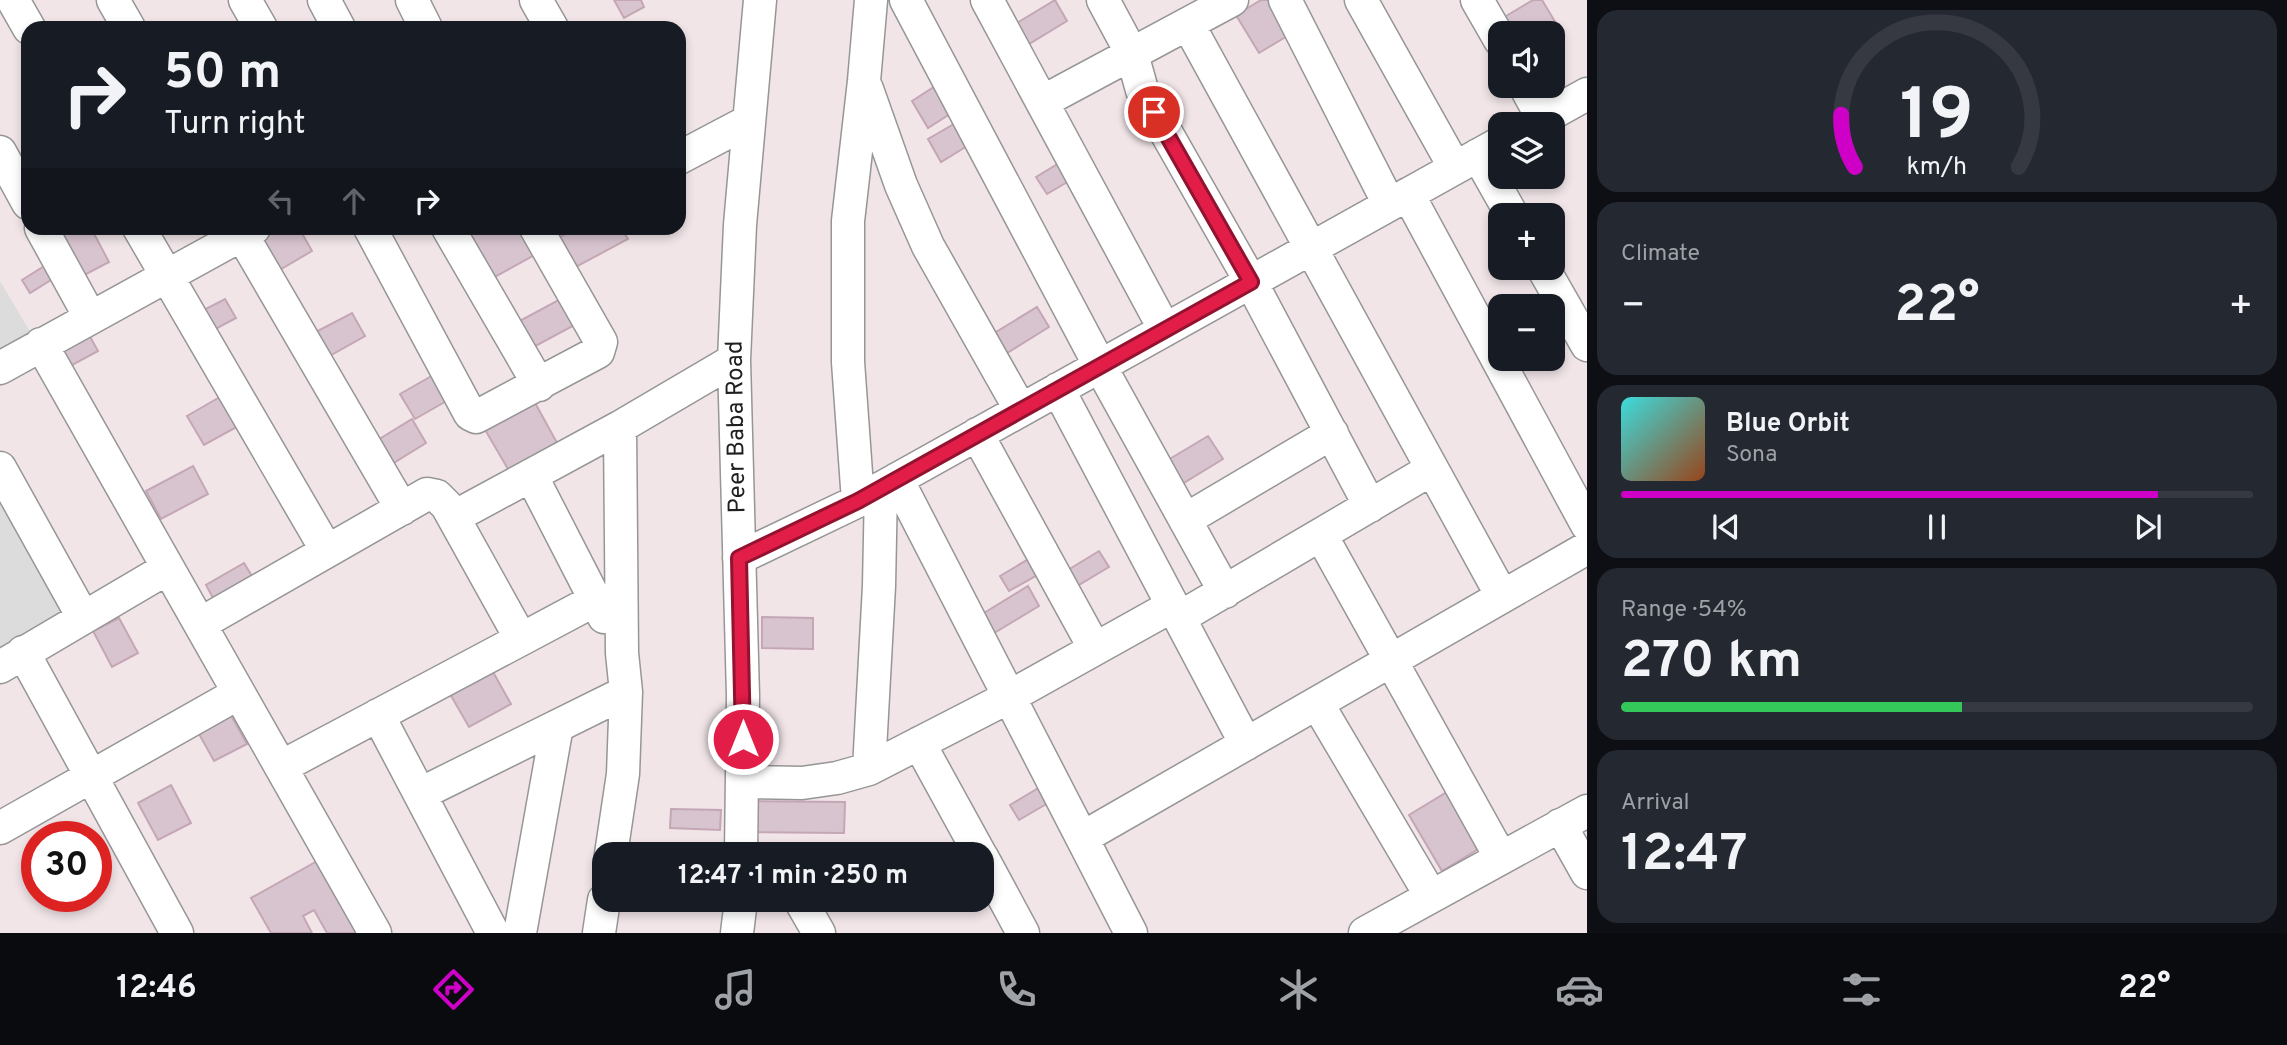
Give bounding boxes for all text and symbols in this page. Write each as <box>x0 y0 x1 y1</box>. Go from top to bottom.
map controls <box>1488 21 1565 371</box>
button: sound <box>1488 21 1565 98</box>
text: 50 m <box>164 44 281 106</box>
icon: right <box>49 49 140 140</box>
text: 19 <box>1900 73 1974 165</box>
pin <box>1124 82 1184 142</box>
icon: arrive <box>1135 93 1173 131</box>
text: Turn right <box>164 105 306 145</box>
button: layers <box>1488 112 1565 189</box>
text: km/h <box>1907 152 1967 184</box>
icon: left <box>262 182 300 220</box>
icon: ahead <box>335 182 373 220</box>
icon: right <box>408 182 446 220</box>
button: + <box>1488 203 1565 280</box>
text: Climate <box>1621 240 1700 269</box>
text: 22° <box>1894 274 1980 340</box>
text: − <box>1621 283 1646 332</box>
text: + <box>2228 283 2253 332</box>
button: − <box>1488 294 1565 371</box>
street label: Peer Baba Road <box>720 340 754 514</box>
text: Blue Orbit <box>1726 408 1850 441</box>
text: Sona <box>1726 441 1777 470</box>
icon: previous <box>1707 508 1745 546</box>
icon: pause <box>1918 508 1956 546</box>
icon: next <box>2129 508 2167 546</box>
text: Range · 54% <box>1621 596 1747 625</box>
text: 270 km <box>1621 630 1802 696</box>
position arrow <box>706 702 780 776</box>
text: Arrival <box>1621 789 1690 818</box>
speed limit sign: 30 <box>21 821 112 912</box>
text: 12:47 <box>1621 823 1748 889</box>
text: 12:47 · 1 min · 250 m <box>678 860 908 893</box>
icon: directions <box>429 965 478 1014</box>
icon: music <box>711 965 760 1014</box>
icon: phone <box>992 965 1041 1014</box>
icon: climate <box>1274 965 1323 1014</box>
icon: car <box>1555 965 1604 1014</box>
icon: filters <box>1837 965 1886 1014</box>
text: 12:46 <box>116 969 197 1009</box>
text: 22° <box>2118 969 2171 1009</box>

